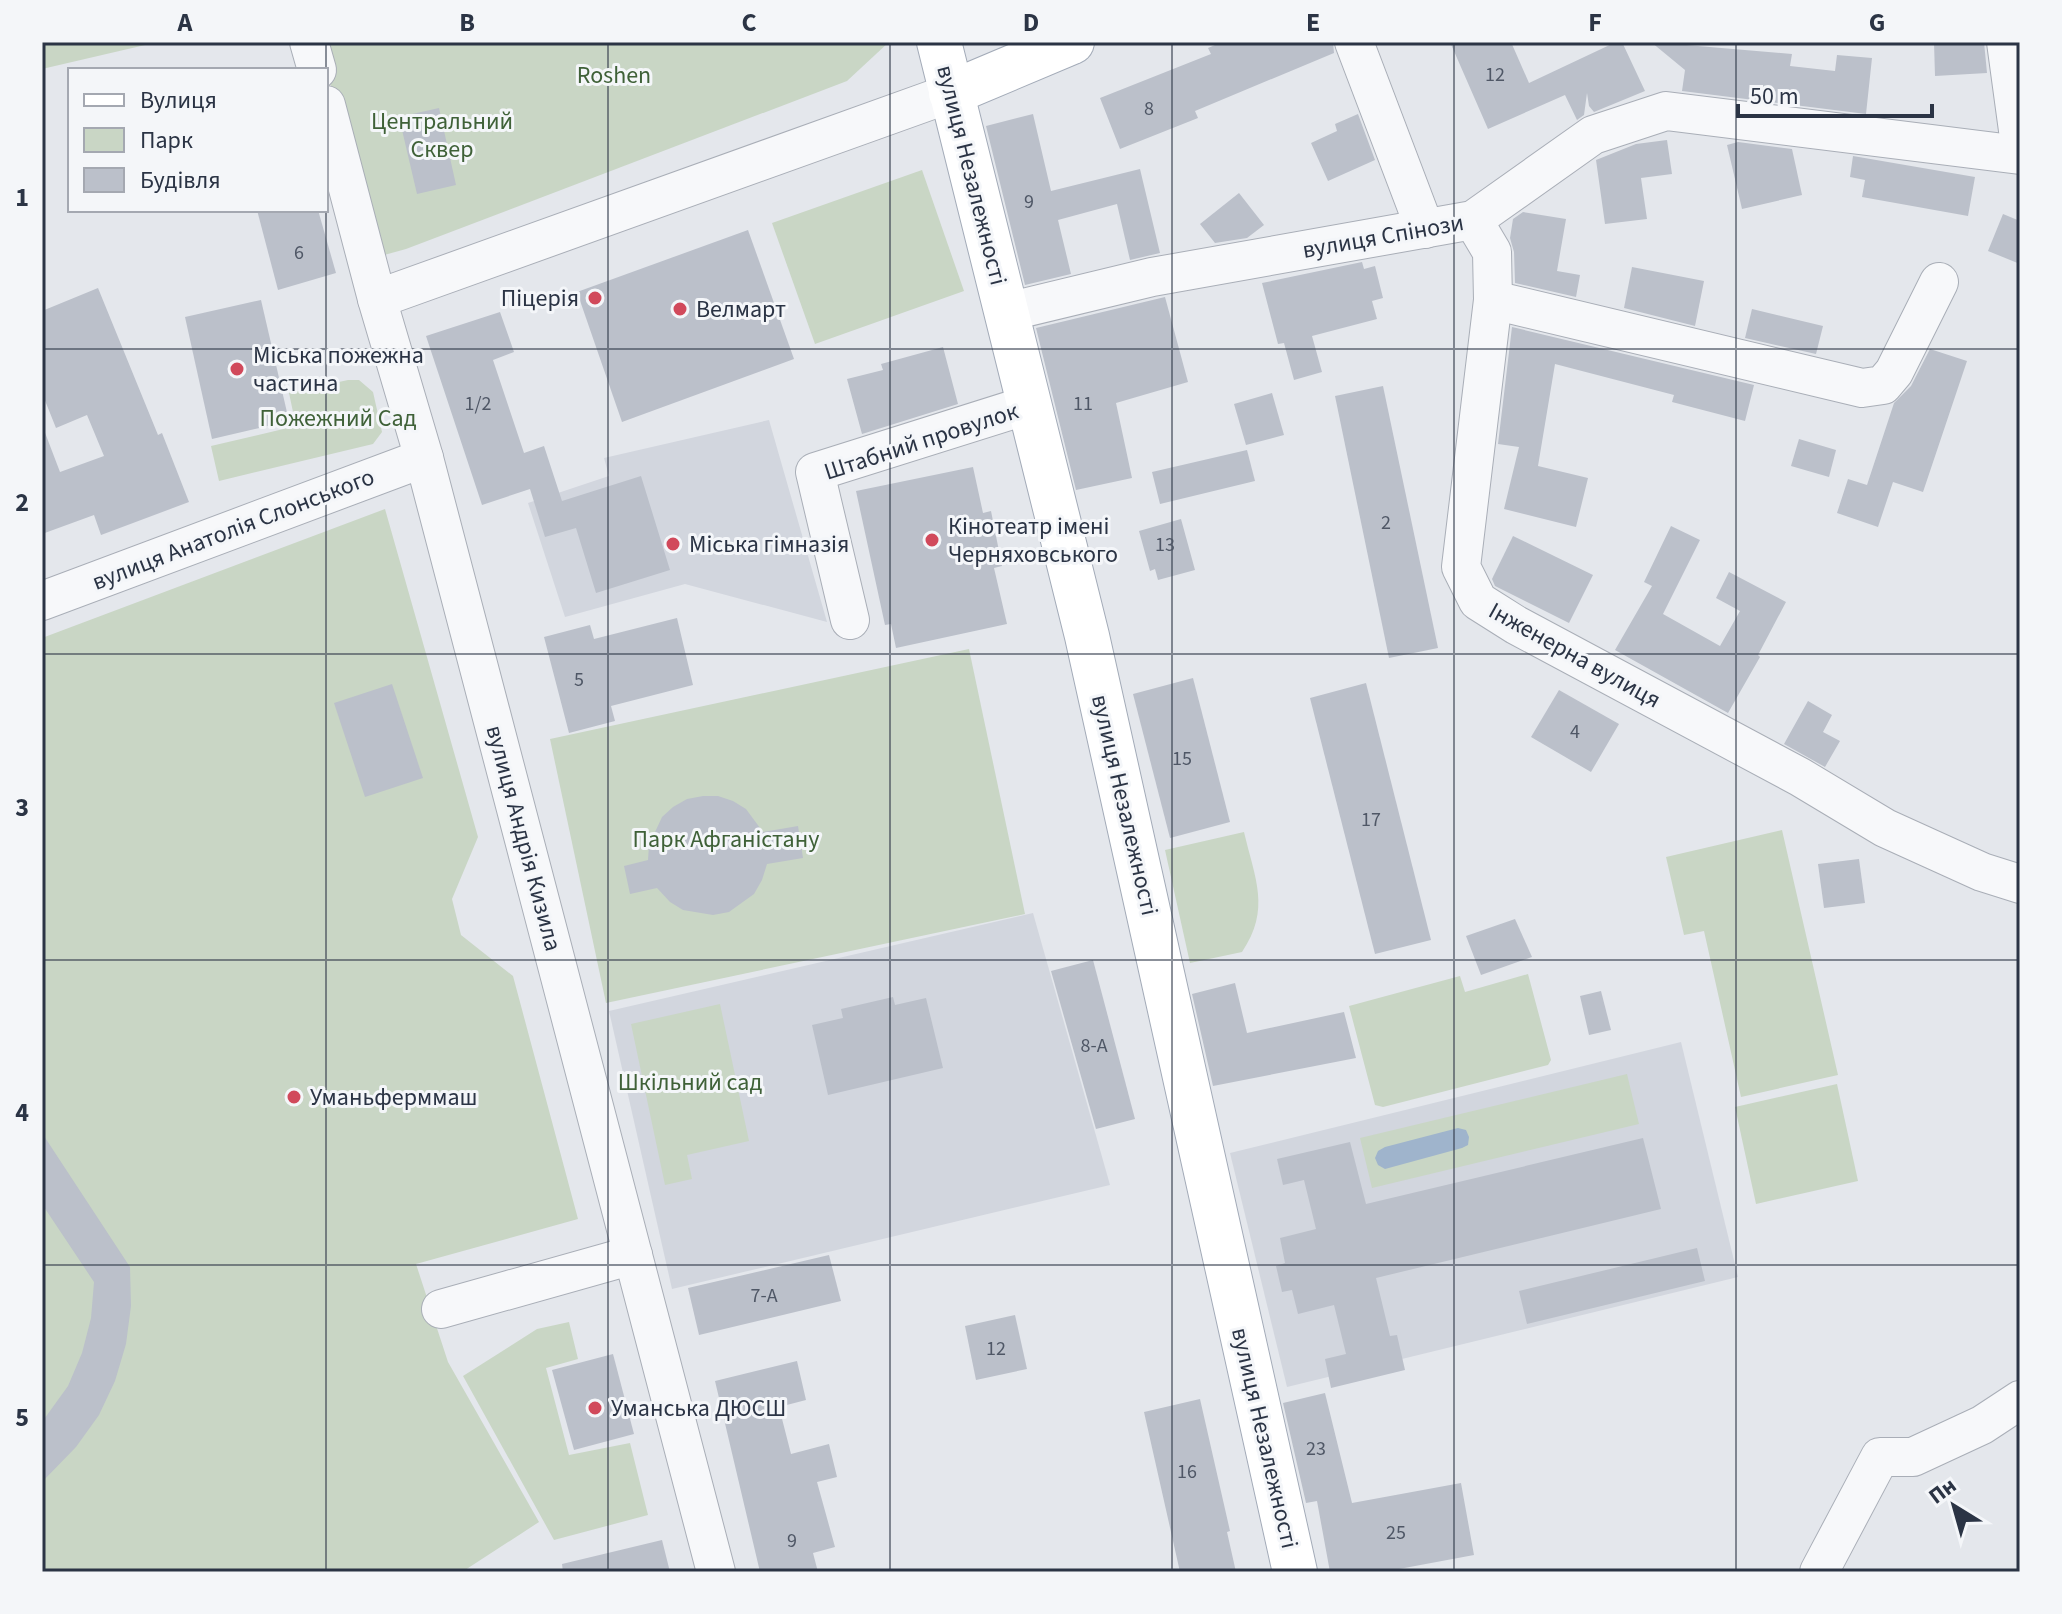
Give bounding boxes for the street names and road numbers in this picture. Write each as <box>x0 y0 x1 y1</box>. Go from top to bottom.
street label: вулиця Незалежності <box>927 61 1016 289</box>
street label: вулиця Спінози <box>1300 205 1467 268</box>
street label: Штабний провулок <box>819 394 1023 489</box>
street label: вулиця Анатолія Слонського <box>87 459 379 600</box>
street label: Інженерна вулиця <box>1482 594 1667 717</box>
street label: вулиця Незалежності <box>1082 691 1167 919</box>
street label: вулиця Андрія Кизила <box>476 721 571 955</box>
street label: вулиця Незалежності <box>1222 1324 1307 1552</box>

